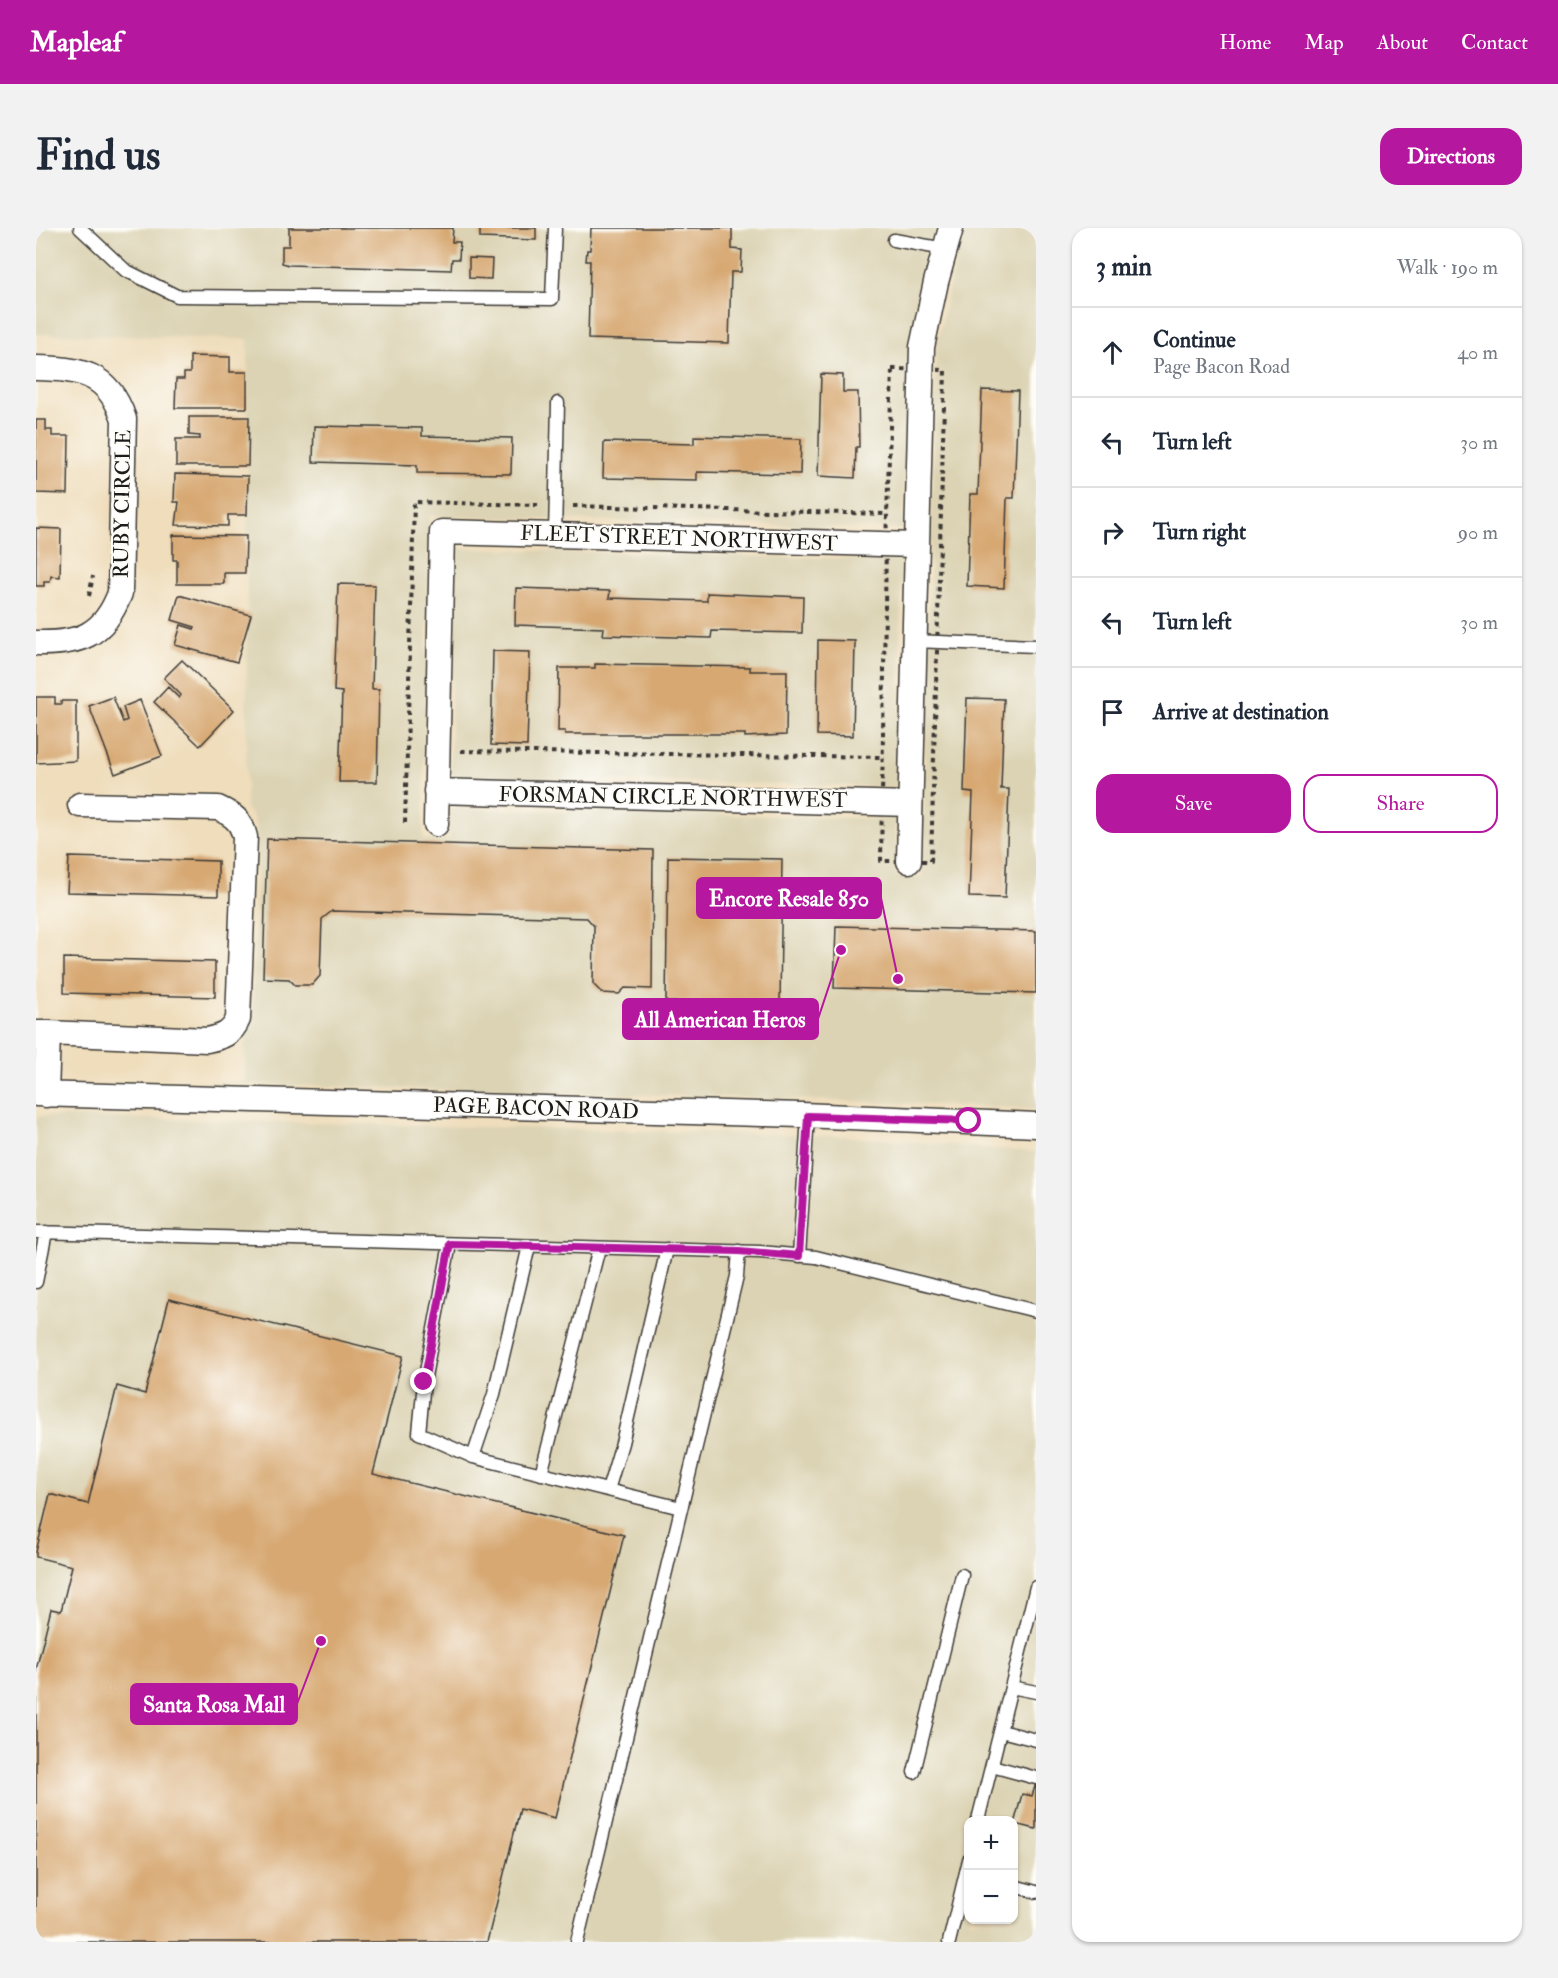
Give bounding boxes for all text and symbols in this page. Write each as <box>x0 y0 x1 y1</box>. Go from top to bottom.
text: Mapleaf <box>30 25 122 60</box>
text: Home <box>1219 29 1271 56</box>
text: Map <box>1304 29 1344 56</box>
text: About <box>1377 29 1428 56</box>
text: Contact <box>1461 29 1528 56</box>
button: Directions <box>1380 128 1522 185</box>
text: Find us <box>36 130 160 182</box>
text: 3 min <box>1096 251 1152 283</box>
text: Walk · 190 m <box>1397 255 1498 280</box>
text: Continue <box>1153 326 1236 354</box>
icon: ahead <box>1096 336 1129 369</box>
text: 40 m <box>1457 340 1498 365</box>
text: Page Bacon Road <box>1153 354 1290 379</box>
icon: left <box>1096 426 1129 459</box>
text: Turn left <box>1153 428 1232 456</box>
street label: RUBY CIRCLE <box>108 429 137 579</box>
text: 30 m <box>1460 430 1498 455</box>
icon: right <box>1096 516 1129 549</box>
text: Turn right <box>1153 518 1246 546</box>
street label: FLEET STREET NORTHWEST <box>520 519 839 558</box>
text: 90 m <box>1458 520 1498 545</box>
icon: left <box>1096 606 1129 639</box>
text: Turn left <box>1153 608 1232 636</box>
text: 30 m <box>1460 610 1498 635</box>
icon: arrive <box>1096 696 1129 729</box>
text: Arrive at destination <box>1153 698 1329 726</box>
button: Save <box>1096 774 1291 833</box>
button: Share <box>1303 774 1498 833</box>
street label: FORSMAN CIRCLE NORTHWEST <box>498 781 848 814</box>
callout: Encore Resale 850 <box>697 878 881 918</box>
text: Encore Resale 850 <box>709 885 869 913</box>
callout: All American Heros <box>623 999 818 1039</box>
text: All American Heros <box>633 1006 806 1034</box>
street label: PAGE BACON ROAD <box>433 1091 639 1126</box>
route start <box>955 1107 981 1133</box>
route end <box>410 1368 436 1394</box>
callout: Santa Rosa Mall <box>131 1684 297 1724</box>
text: Santa Rosa Mall <box>143 1691 285 1719</box>
map controls <box>964 1816 1018 1924</box>
button: + <box>964 1816 1018 1870</box>
button: − <box>964 1870 1018 1924</box>

